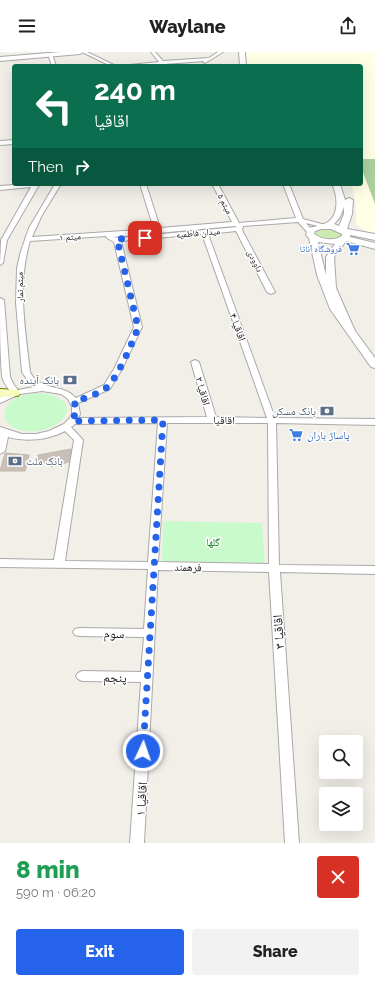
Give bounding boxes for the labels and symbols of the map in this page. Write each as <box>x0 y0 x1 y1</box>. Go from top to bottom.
street label: میثم ۵ <box>215 192 234 216</box>
pin <box>128 221 162 255</box>
street label: میدان فاطمیه <box>175 226 221 240</box>
street label: میثم ۱ <box>59 231 81 244</box>
supermarket icon: فروشگاه آناتا <box>345 241 361 257</box>
place label: فروشگاه آناتا <box>300 244 342 254</box>
street label: داوودی <box>245 248 265 274</box>
street label: میثم تمار <box>15 272 26 303</box>
street label: اقاقیا ۴ <box>226 311 249 343</box>
bank icon: بانک آینده <box>62 372 78 388</box>
place label: بانک آینده <box>20 374 59 387</box>
street label: اقاقیا ۲ <box>192 375 213 407</box>
bank icon: بانک مسکن <box>319 403 335 419</box>
place label: بانک مسکن <box>272 405 316 418</box>
street label: اقاقیا <box>213 414 235 427</box>
supermarket icon: پاساژ باران <box>288 427 304 443</box>
place label: پاساژ باران <box>307 429 350 442</box>
bank icon: بانک ملت <box>7 453 23 469</box>
place label: بانک ملت <box>26 455 63 468</box>
park label: گلها <box>206 536 221 549</box>
street label: فرهمند <box>174 561 202 574</box>
street label: اقاقیا ۳ <box>270 614 287 650</box>
street label: سوم <box>103 626 125 642</box>
street label: پنجم <box>103 670 127 686</box>
position arrow <box>122 730 164 772</box>
street label: اقاقیا ۱ <box>133 781 150 817</box>

